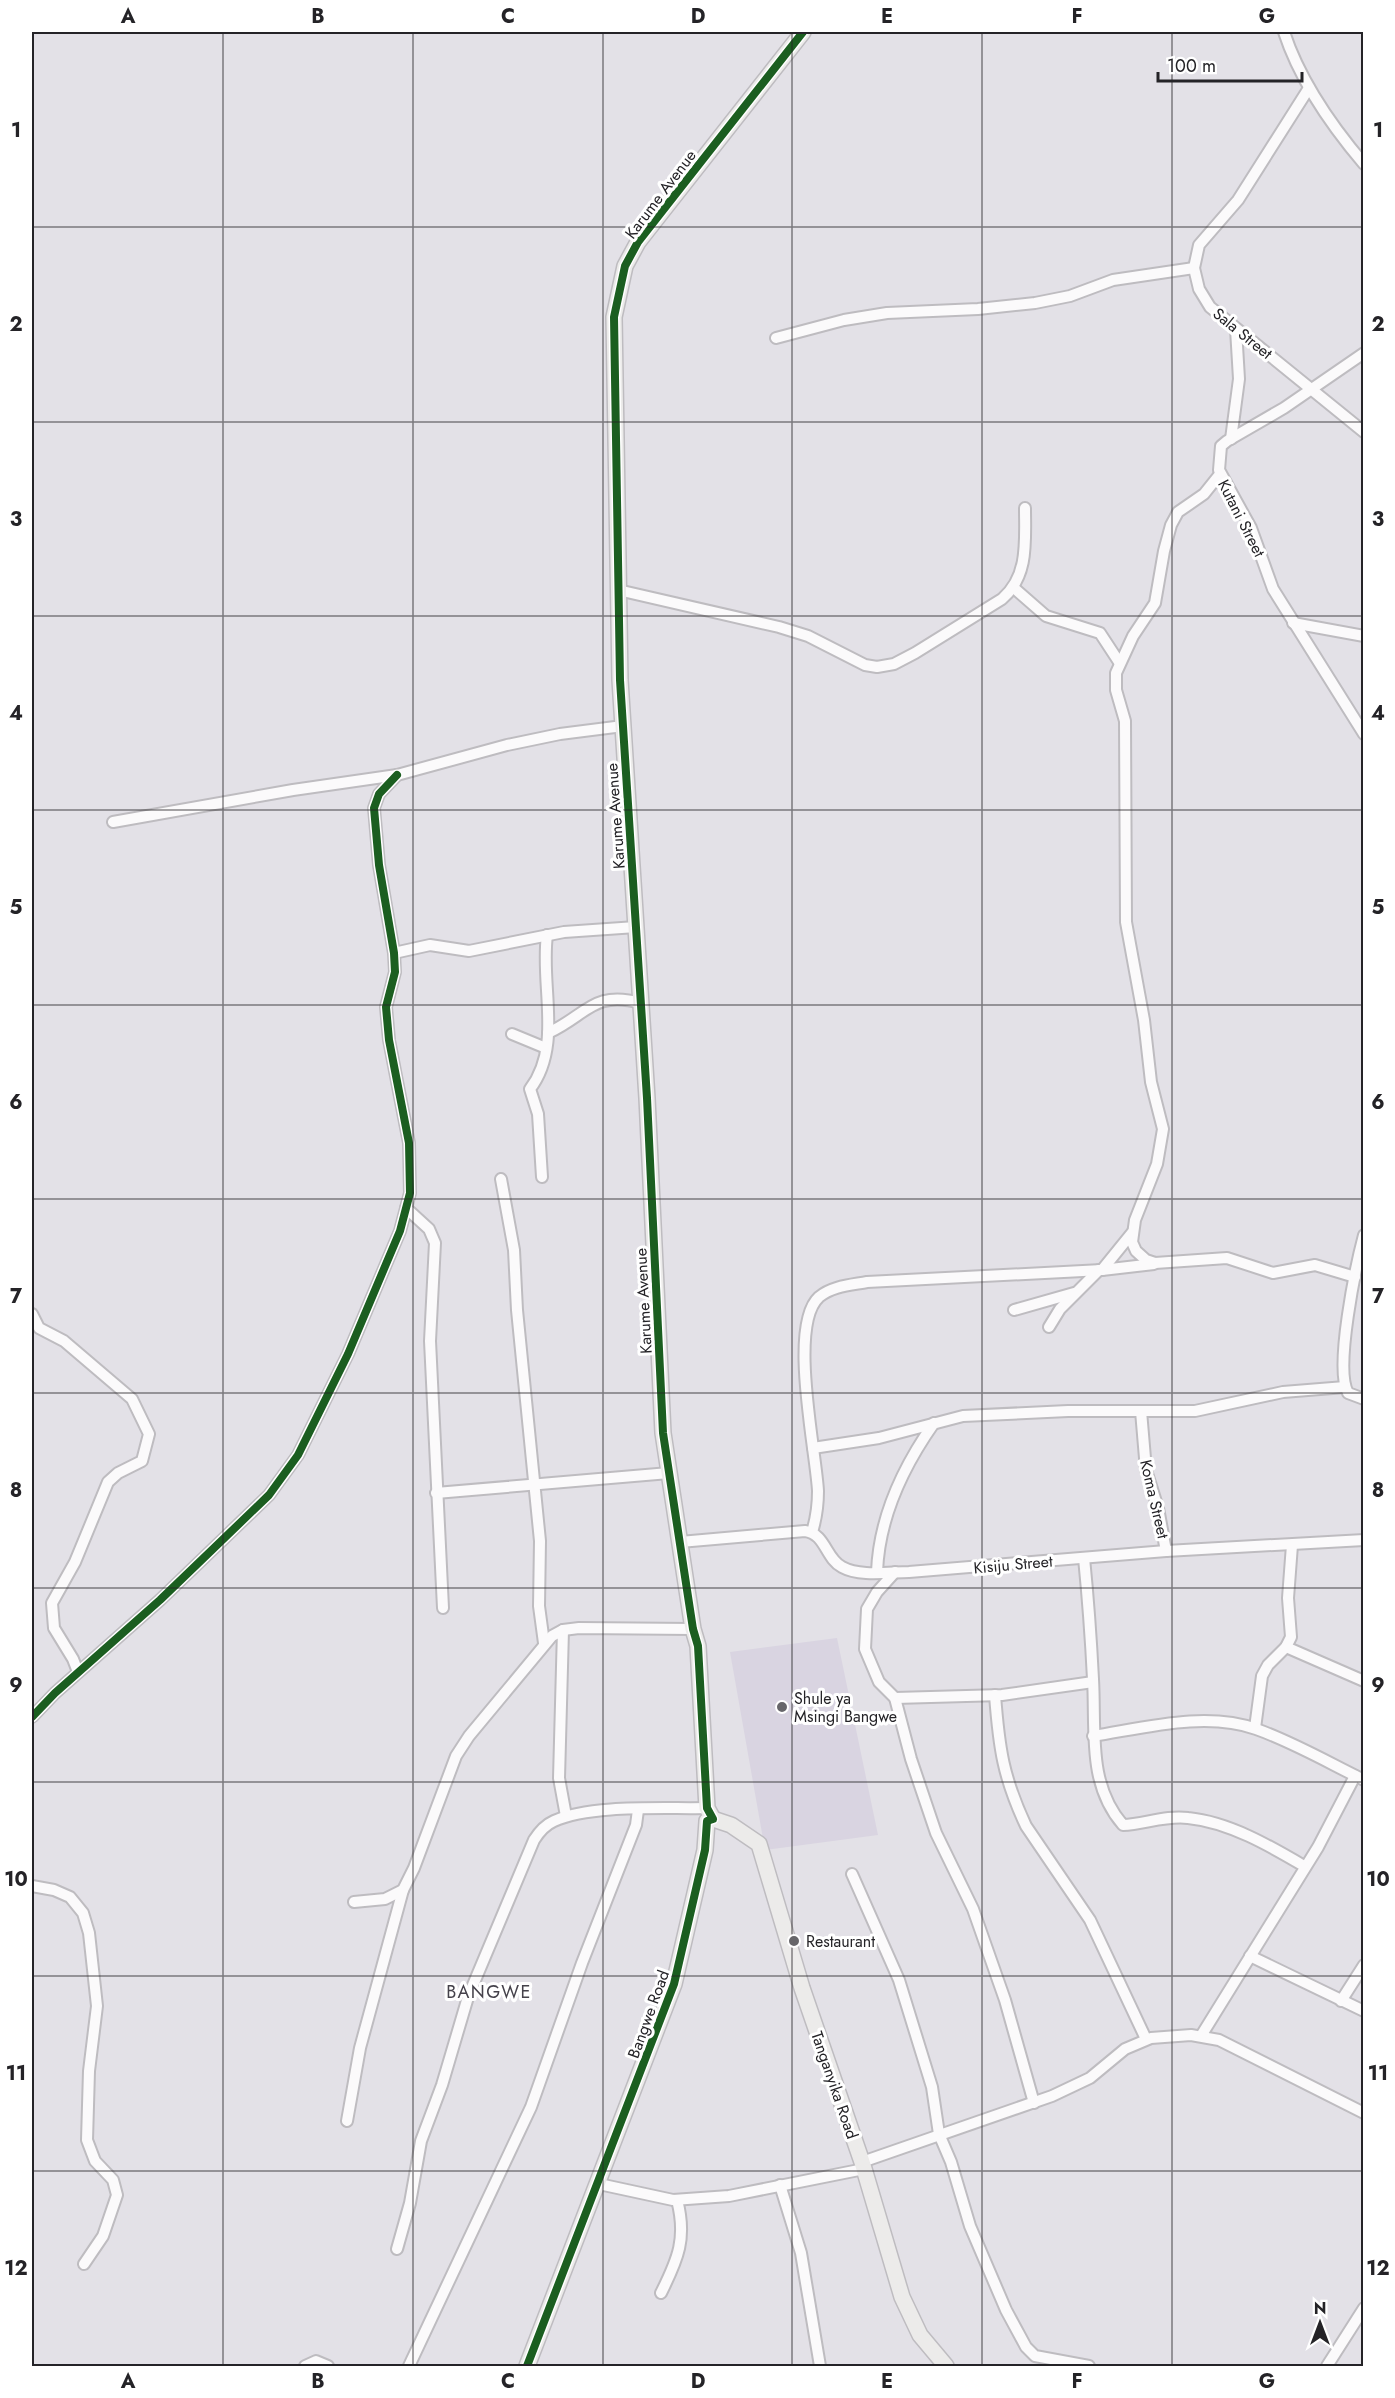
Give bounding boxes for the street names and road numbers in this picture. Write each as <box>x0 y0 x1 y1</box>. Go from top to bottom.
street label: Karume Avenue <box>619 145 701 244</box>
street label: Sala Street <box>1208 302 1278 365</box>
street label: Kutani Street <box>1212 476 1271 561</box>
street label: Karume Avenue <box>600 762 631 870</box>
street label: Karume Avenue <box>629 1247 658 1354</box>
street label: Koma Street <box>1134 1457 1175 1541</box>
street label: Kisiju Street <box>973 1550 1054 1579</box>
street label: Bangwe Road <box>622 1967 675 2061</box>
street label: Tanganyika Road <box>805 2028 864 2142</box>

